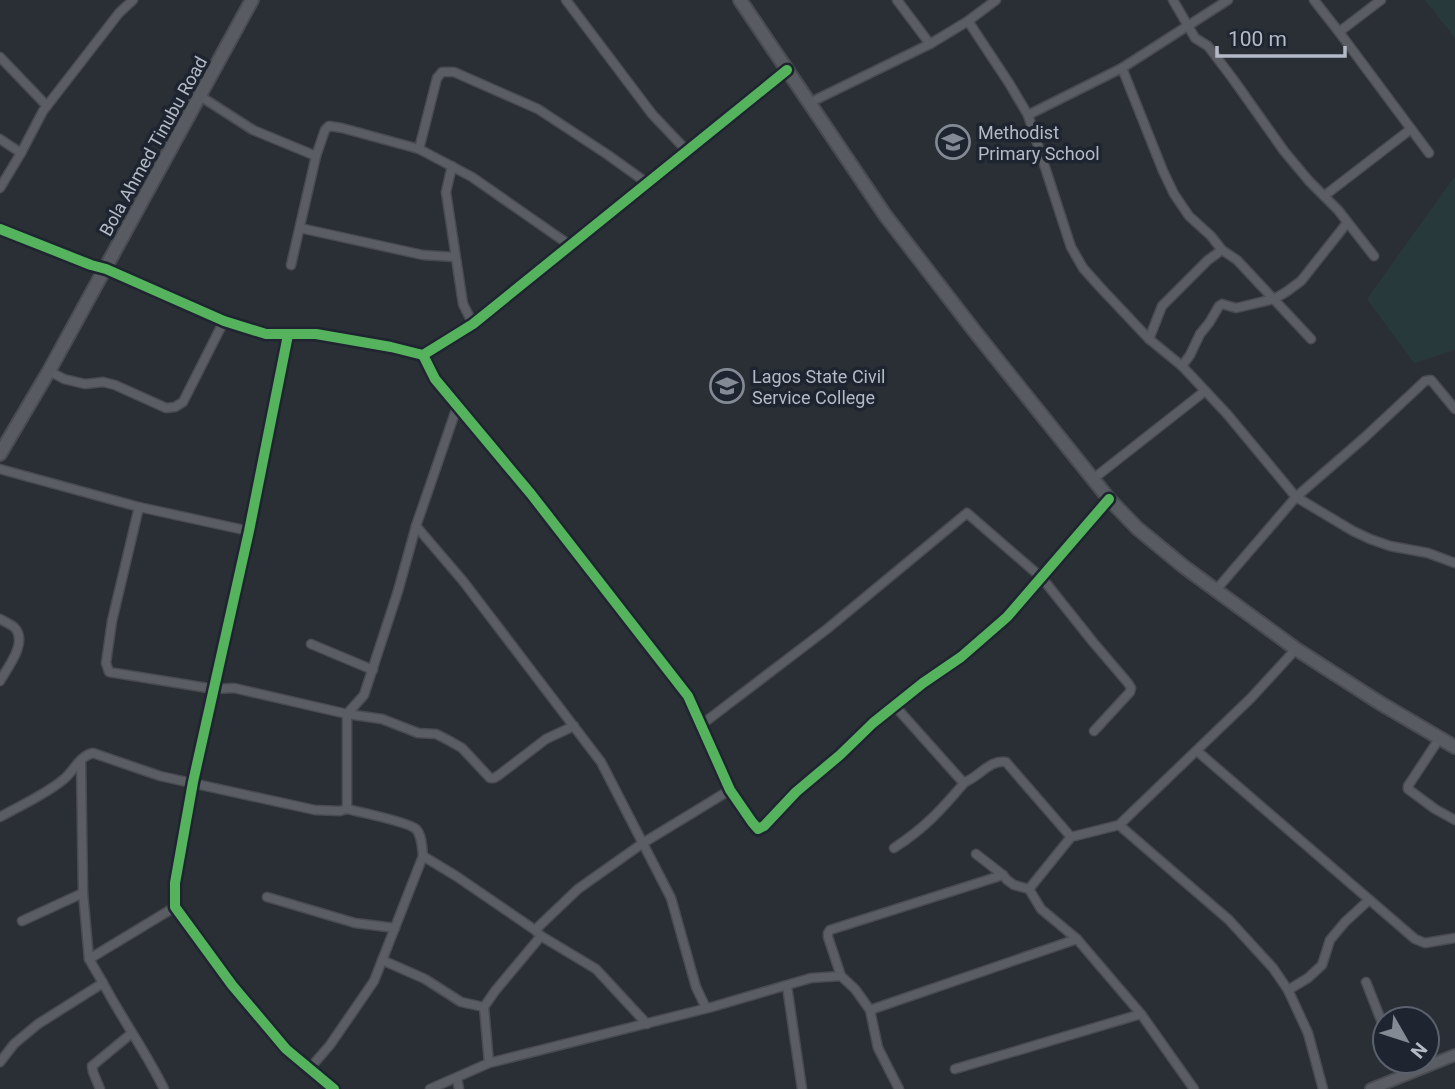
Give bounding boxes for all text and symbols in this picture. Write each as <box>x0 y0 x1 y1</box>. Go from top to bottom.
scale bar <box>1217 14 1345 58</box>
text: 100 m <box>1228 27 1287 51</box>
street label: Bola Ahmed Tinubu Road <box>95 53 211 239</box>
place label: Methodist Primary School <box>978 122 1100 164</box>
school or university icon: Methodist Primary School <box>934 123 972 161</box>
place label: Lagos State Civil Service College <box>752 366 885 408</box>
school or university icon: Lagos State Civil Service College <box>708 367 746 405</box>
north arrow <box>1371 1005 1441 1075</box>
text: N <box>1406 1038 1432 1063</box>

